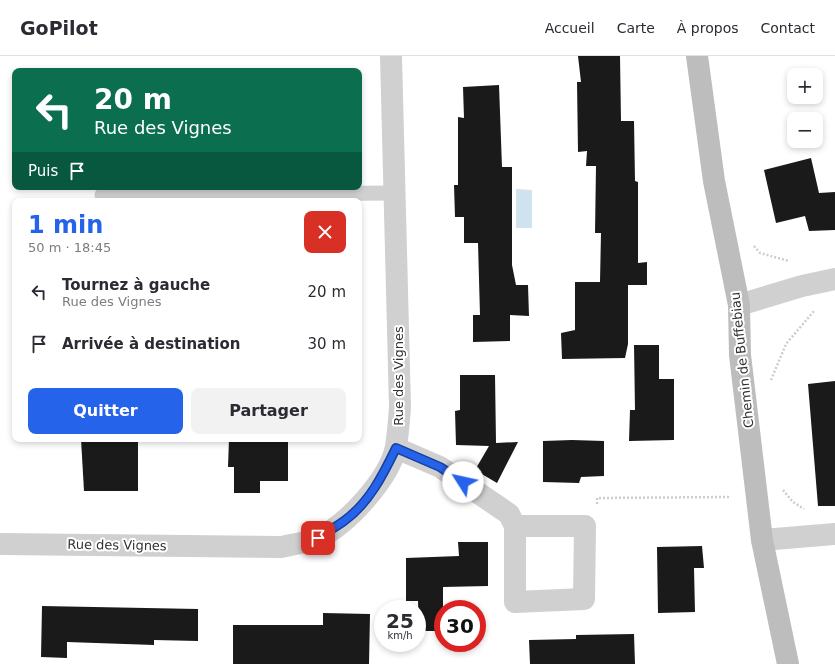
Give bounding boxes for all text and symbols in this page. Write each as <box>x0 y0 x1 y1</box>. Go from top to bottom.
text: GoPilot <box>20 17 98 39</box>
text: Accueil <box>545 20 595 36</box>
text: Carte <box>617 20 655 36</box>
text: À propos <box>677 20 739 36</box>
text: Contact <box>761 20 815 36</box>
map controls <box>787 68 823 148</box>
button: + <box>787 68 823 104</box>
text: 20 m <box>94 83 172 116</box>
icon: left <box>28 84 80 136</box>
button: − <box>787 112 823 148</box>
text: Rue des Vignes <box>94 117 232 138</box>
icon: arrive <box>66 160 88 182</box>
text: Puis <box>28 162 58 180</box>
text: 1 min <box>28 211 103 239</box>
button: close <box>304 211 346 253</box>
text: 50 m · 18:45 <box>28 240 111 255</box>
text: Tournez à gauche <box>62 276 210 294</box>
icon: left <box>28 281 50 303</box>
text: 20 m <box>308 283 346 301</box>
street label: Chemin de Buffebiau <box>727 291 757 429</box>
text: Rue des Vignes <box>62 294 161 309</box>
street label: Rue des Vignes <box>391 326 406 426</box>
icon: arrive <box>28 333 50 355</box>
text: Arrivée à destination <box>62 335 240 353</box>
text: 30 m <box>308 335 346 353</box>
button: Quitter <box>28 388 183 434</box>
button: Partager <box>191 388 346 434</box>
position arrow <box>442 461 484 503</box>
pin <box>301 521 335 555</box>
icon: arrive <box>307 527 329 549</box>
street label: Rue des Vignes <box>67 537 167 553</box>
speed limit sign: 30 <box>434 600 486 652</box>
text: 25 <box>386 609 414 633</box>
text: km/h <box>387 630 413 641</box>

